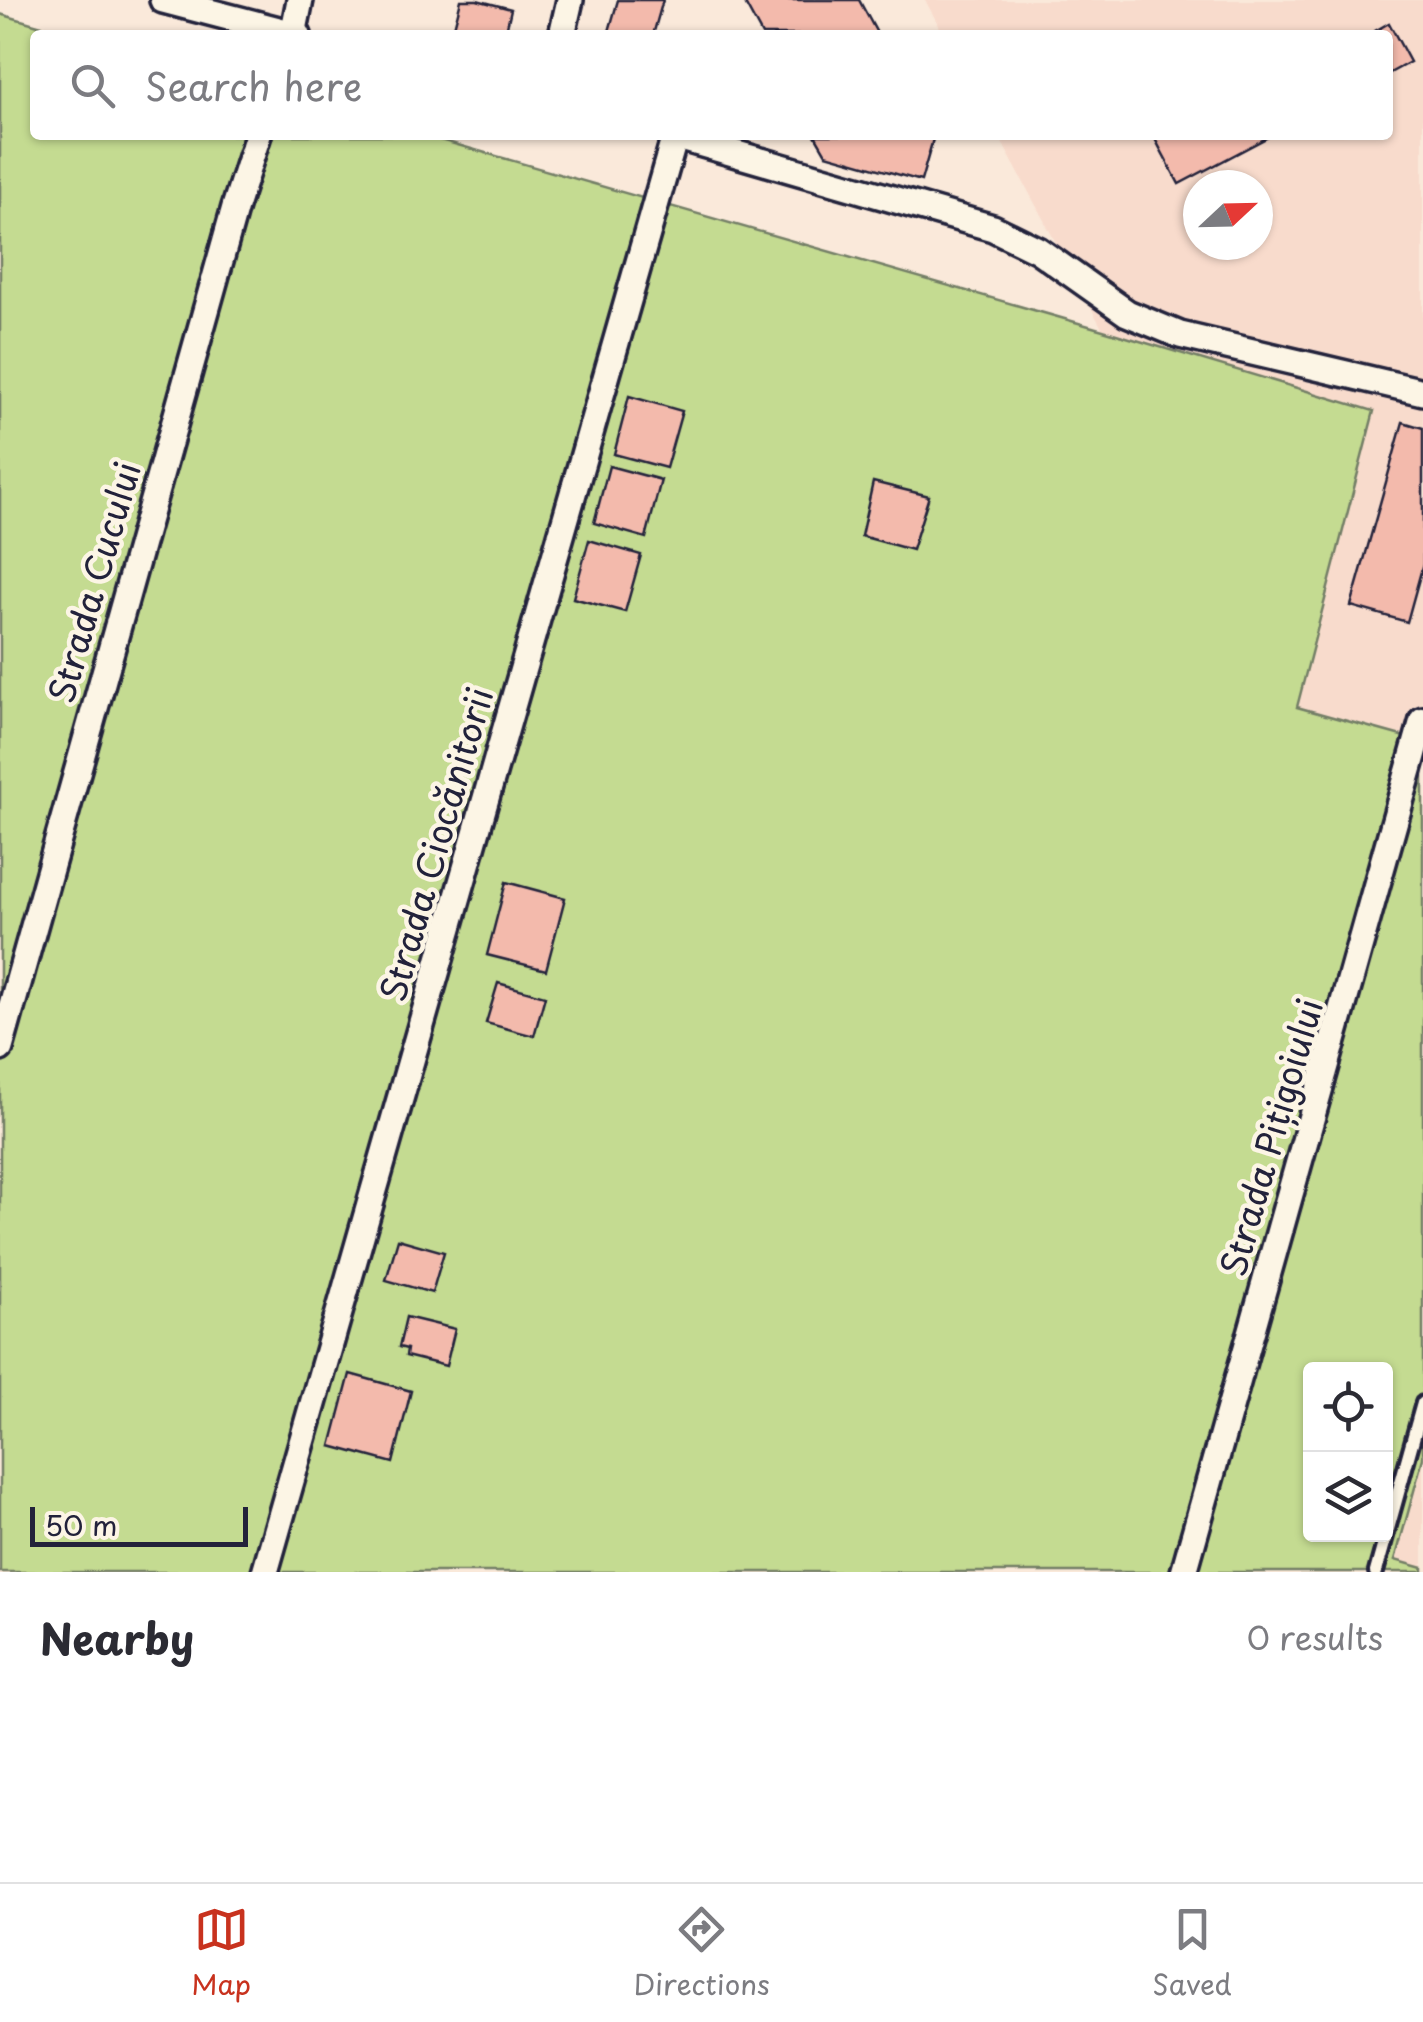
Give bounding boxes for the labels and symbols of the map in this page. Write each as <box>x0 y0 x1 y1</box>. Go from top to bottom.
north arrow <box>1183 170 1273 260</box>
street label: Strada Cucului <box>33 455 153 709</box>
street label: Strada Ciocănitorii <box>365 681 505 1007</box>
street label: Strada Pițigoiului <box>1205 992 1335 1282</box>
scale bar <box>30 1502 248 1546</box>

